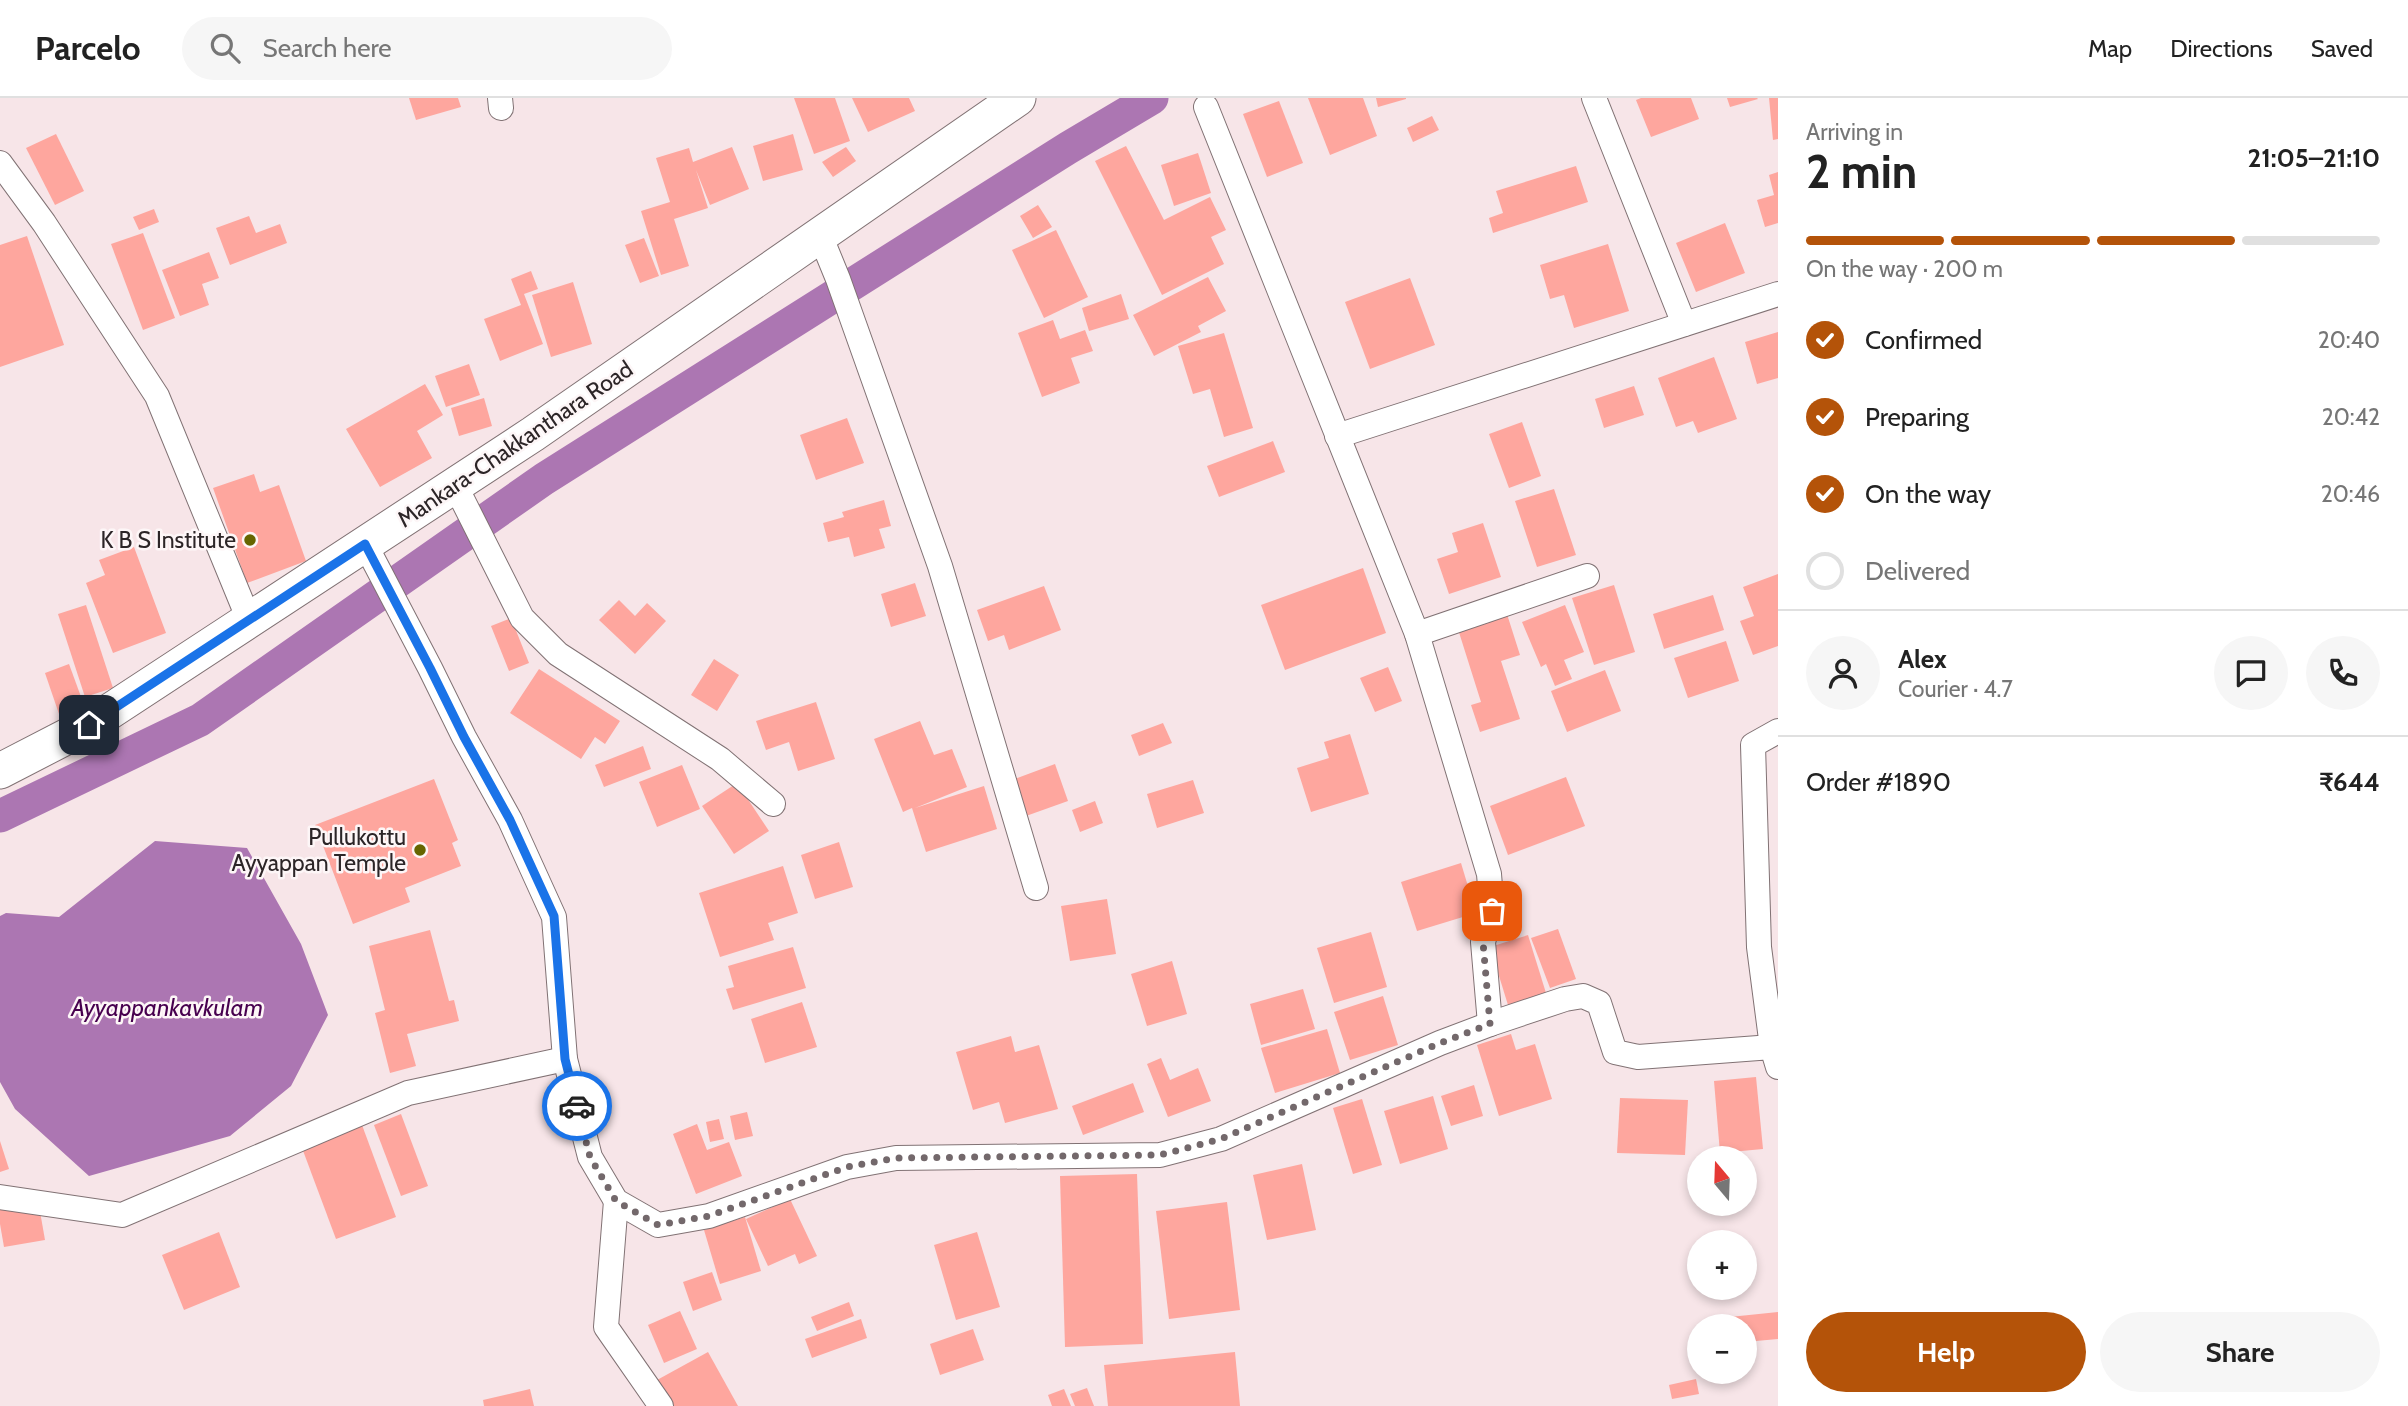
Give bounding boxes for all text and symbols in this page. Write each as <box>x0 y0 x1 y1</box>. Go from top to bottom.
search box <box>182 17 672 80</box>
text: Parcelo <box>35 28 140 68</box>
icon: search <box>206 29 244 67</box>
text: Search here <box>262 32 392 64</box>
text: Map <box>2088 34 2132 63</box>
text: Directions <box>2170 34 2273 63</box>
text: Saved <box>2311 34 2373 63</box>
text: Arriving in <box>1806 118 1903 146</box>
text: 21:05–21:10 <box>2247 142 2380 174</box>
text: 2 min <box>1806 144 1917 200</box>
text: On the way · 200 m <box>1806 255 2003 283</box>
icon: check <box>1806 321 1844 359</box>
text: Confirmed <box>1865 324 1982 356</box>
text: 20:40 <box>2318 326 2380 354</box>
street label: Mankara-Chakkanthara Road <box>392 355 638 533</box>
icon: check <box>1806 398 1844 436</box>
text: Preparing <box>1865 401 1969 433</box>
text: 20:42 <box>2322 403 2380 431</box>
icon: check <box>1806 475 1844 513</box>
text: On the way <box>1865 478 1991 510</box>
text: 20:46 <box>2321 480 2380 508</box>
place label: K B S Institute <box>100 526 236 554</box>
marker: K B S Institute <box>242 532 258 548</box>
text: Delivered <box>1865 555 1970 587</box>
button: person <box>1806 636 1880 710</box>
button: chat <box>2214 636 2288 710</box>
button: phone <box>2306 636 2380 710</box>
text: Alex <box>1898 643 1947 675</box>
text: Courier · 4.7 <box>1898 675 2013 703</box>
pin <box>59 695 119 755</box>
icon: home <box>70 706 108 744</box>
text: Order #1890 <box>1806 766 1951 798</box>
text: ₹644 <box>2319 766 2380 798</box>
place label: Pullukottu Ayyappan Temple <box>232 823 406 877</box>
marker: Pullukottu Ayyappan Temple <box>412 842 428 858</box>
pin <box>1462 881 1522 941</box>
icon: bag <box>1473 892 1511 930</box>
water label: Ayyappankavkulam <box>70 993 263 1022</box>
courier <box>542 1071 612 1141</box>
icon: car <box>558 1087 596 1125</box>
north arrow <box>1687 1146 1757 1216</box>
map controls <box>1687 1146 1757 1384</box>
button: + <box>1687 1230 1757 1300</box>
button: Help <box>1806 1312 2086 1392</box>
button: Share <box>2100 1312 2380 1392</box>
button: − <box>1687 1314 1757 1384</box>

